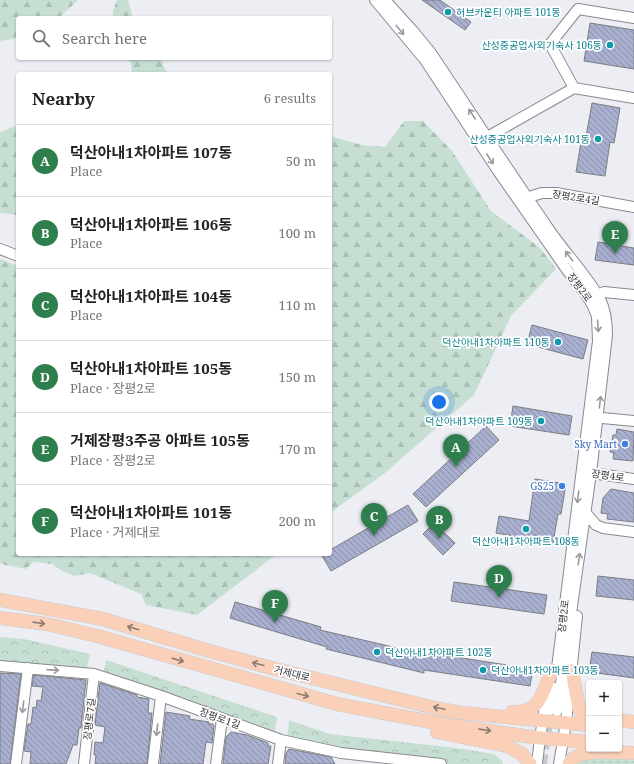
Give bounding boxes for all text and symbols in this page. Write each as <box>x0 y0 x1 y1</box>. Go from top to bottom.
place label: 허브카운티 아파트 101동 <box>456 5 561 19</box>
marker: 허브카운티 아파트 101동 <box>443 7 453 17</box>
search box <box>16 16 332 60</box>
one-way arrow <box>395 25 404 36</box>
icon: search <box>30 27 52 49</box>
text: Search here <box>62 28 147 48</box>
place label: 산성중공업사외기숙사 106동 <box>481 38 602 52</box>
marker: 산성중공업사외기숙사 106동 <box>605 40 615 50</box>
text: Nearby <box>32 87 95 110</box>
text: 6 results <box>264 89 316 107</box>
one-way arrow <box>468 108 476 119</box>
place label: 산성중공업사외기숙사 101동 <box>469 132 590 146</box>
marker: 산성중공업사외기숙사 101동 <box>593 134 603 144</box>
text: 덕산아내1차아파트 107동 <box>70 142 232 162</box>
text: A <box>40 152 50 170</box>
text: 50 m <box>286 152 316 170</box>
one-way arrow <box>487 153 495 165</box>
text: Place <box>70 162 103 180</box>
street label: 장평2로4길 <box>551 186 601 208</box>
text: 덕산아내1차아파트 106동 <box>70 214 232 234</box>
pin: E <box>602 221 628 254</box>
text: B <box>41 224 49 242</box>
text: 100 m <box>279 224 316 242</box>
text: Place <box>70 234 103 252</box>
one-way arrow <box>564 250 573 261</box>
street label: 장평2로 <box>564 270 596 304</box>
text: 덕산아내1차아파트 104동 <box>70 286 232 306</box>
text: C <box>41 296 49 314</box>
text: 110 m <box>279 296 316 314</box>
text: Place <box>70 306 103 324</box>
one-way arrow <box>594 319 601 332</box>
place label: 덕산아내1차아파트 110동 <box>442 335 550 349</box>
marker: 덕산아내1차아파트 110동 <box>553 337 563 347</box>
text: 덕산아내1차아파트 105동 <box>70 358 232 378</box>
text: D <box>40 368 50 386</box>
text: 150 m <box>279 368 316 386</box>
text: Place · 장평2로 <box>70 379 156 397</box>
your location <box>429 392 449 412</box>
one-way arrow <box>596 396 603 409</box>
place label: 덕산아내1차아파트 109동 <box>425 414 533 428</box>
marker: 덕산아내1차아파트 109동 <box>536 416 546 426</box>
text: 거제장평3주공 아파트 105동 <box>70 430 250 450</box>
pin: A <box>443 434 469 467</box>
place label: Sky Mart <box>574 437 617 451</box>
marker: Sky Mart <box>620 439 630 449</box>
text: E <box>41 440 49 458</box>
text: 170 m <box>279 440 316 458</box>
text: Place · 장평2로 <box>70 451 156 469</box>
street label: 장평4로 <box>591 466 625 484</box>
place label: GS25 <box>530 479 554 493</box>
marker: GS25 <box>557 481 567 491</box>
one-way arrow <box>574 490 582 503</box>
text: 덕산아내1차아파트 101동 <box>70 502 232 522</box>
pin: C <box>361 503 387 536</box>
pin: B <box>426 506 452 539</box>
text: F <box>41 512 49 530</box>
text: 200 m <box>279 512 316 530</box>
text: Place · 거제대로 <box>70 523 160 541</box>
marker: 덕산아내1차아파트 108동 <box>521 524 531 534</box>
place label: 덕산아내1차아파트 108동 <box>472 534 580 548</box>
one-way arrow <box>575 553 583 566</box>
pin: D <box>486 565 512 598</box>
pin: F <box>262 590 288 623</box>
street label: 장평2로 <box>554 599 572 633</box>
one-way arrow <box>32 619 45 627</box>
one-way arrow <box>127 624 140 631</box>
place label: 덕산아내1차아파트 102동 <box>385 645 493 659</box>
marker: 덕산아내1차아파트 102동 <box>372 647 382 657</box>
one-way arrow <box>171 657 184 664</box>
one-way arrow <box>252 660 265 668</box>
street label: 거제대로 <box>272 662 312 684</box>
place label: 덕산아내1차아파트 103동 <box>491 663 599 677</box>
marker: 덕산아내1차아파트 103동 <box>478 665 488 675</box>
one-way arrow <box>46 667 59 674</box>
map controls <box>586 680 622 752</box>
button: + <box>586 680 622 716</box>
one-way arrow <box>296 692 309 699</box>
street label: 장평로7길 <box>80 697 98 741</box>
one-way arrow <box>20 700 27 713</box>
street label: 장평로1길 <box>198 704 242 732</box>
one-way arrow <box>433 704 446 712</box>
button: − <box>586 716 622 752</box>
one-way arrow <box>153 723 161 736</box>
one-way arrow <box>478 727 491 735</box>

